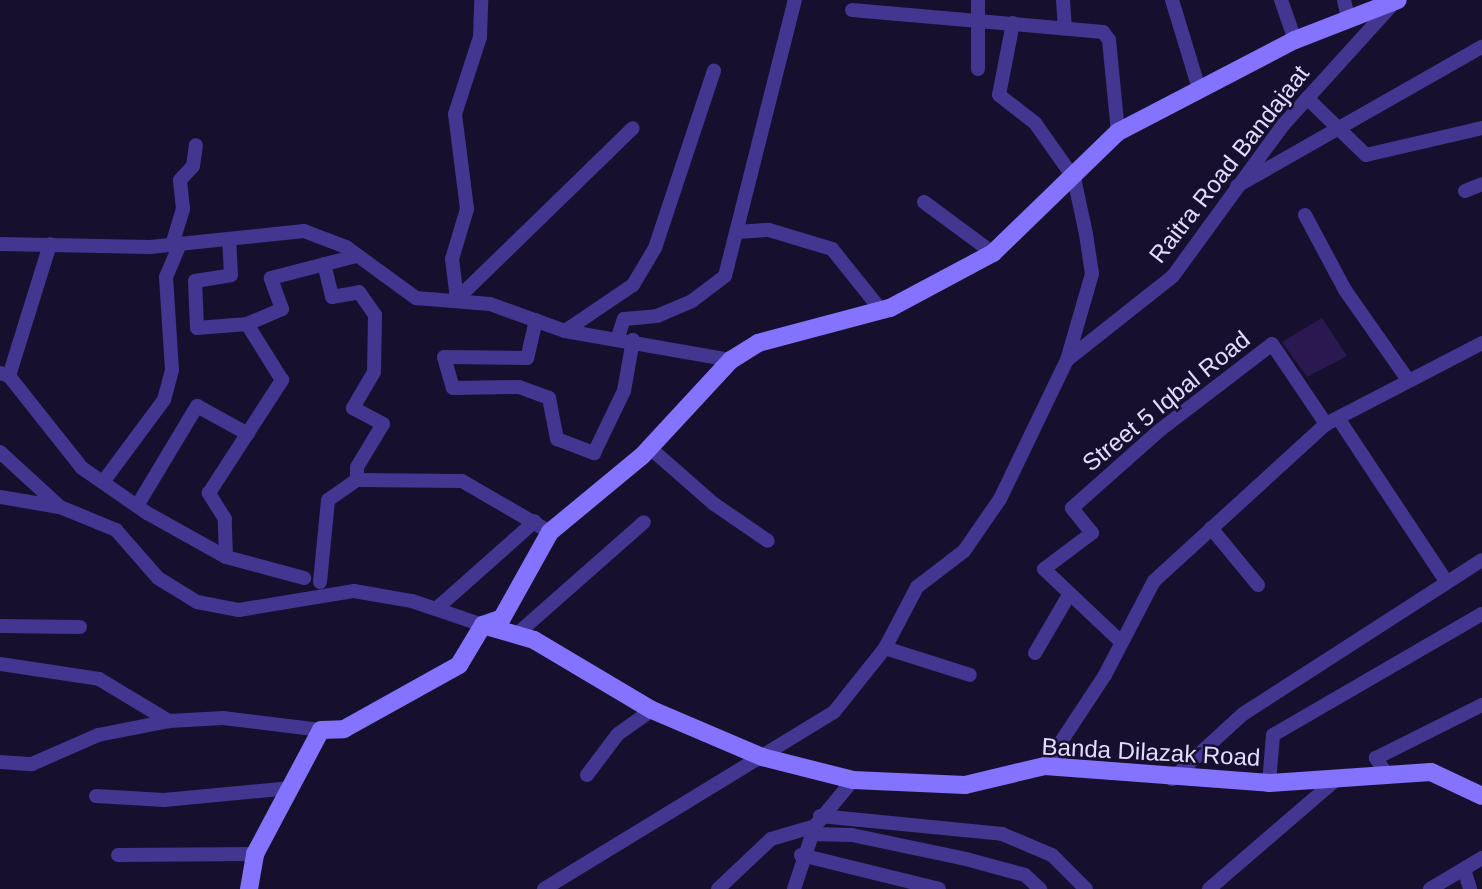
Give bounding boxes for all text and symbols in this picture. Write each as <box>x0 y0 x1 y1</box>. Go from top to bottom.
street label: Raitra Road Bandajaat <box>1143 59 1315 269</box>
street label: Street 5 Iqbal Road <box>1077 325 1255 477</box>
street label: Banda Dilazak Road <box>1041 732 1261 772</box>

